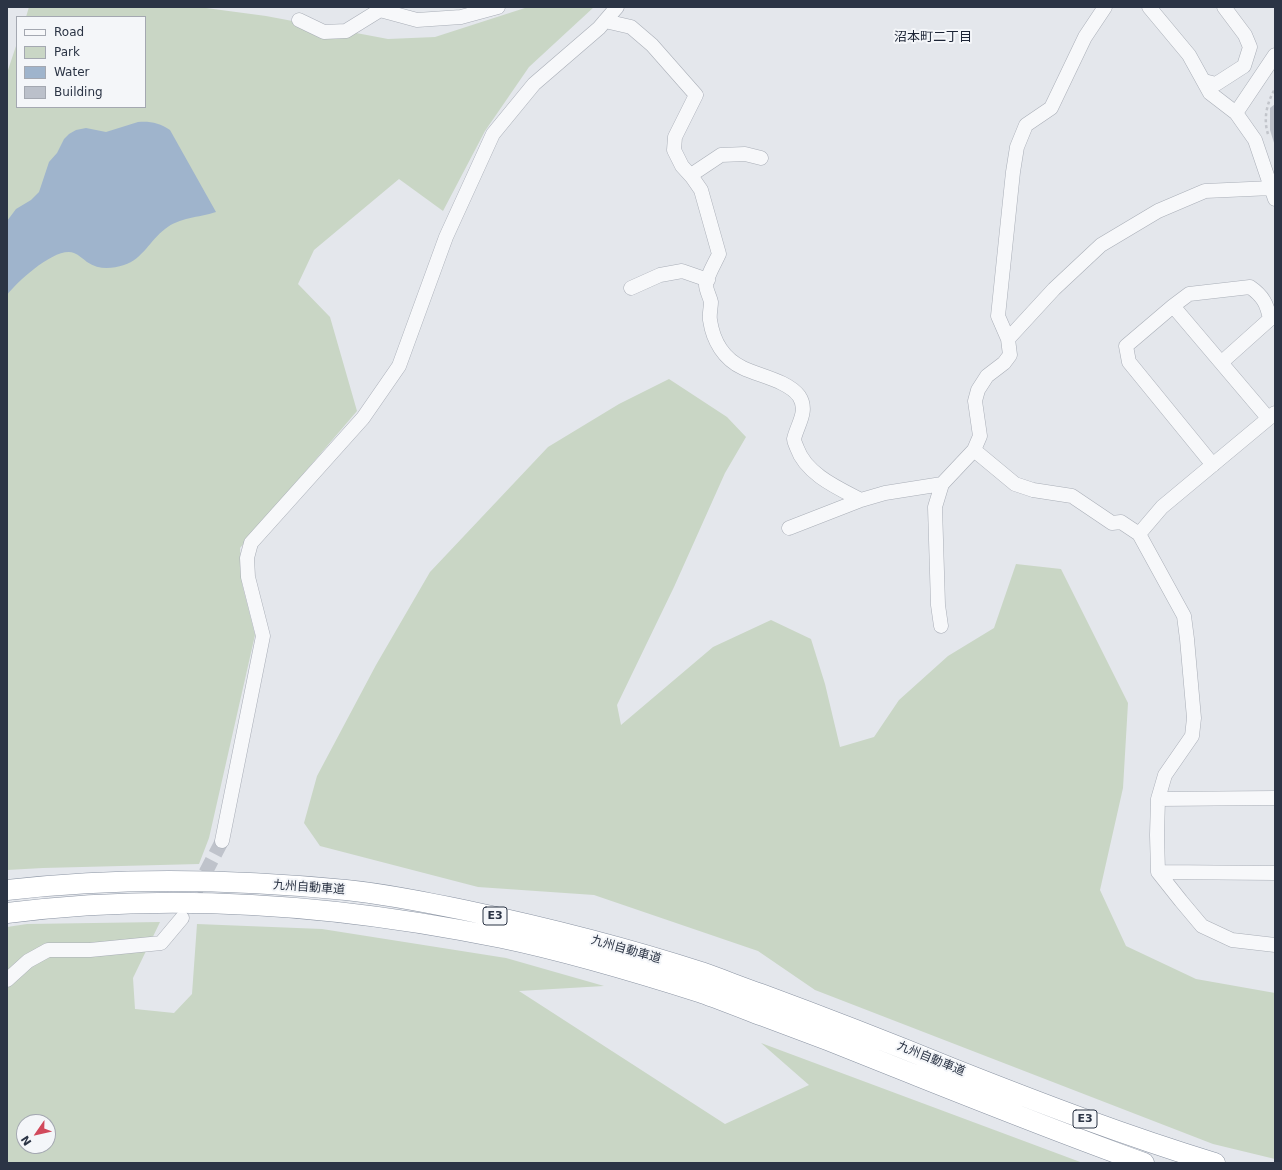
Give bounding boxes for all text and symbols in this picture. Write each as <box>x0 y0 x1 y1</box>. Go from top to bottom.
legend <box>16 16 146 108</box>
text: Road <box>54 25 84 39</box>
district label: 沼本町二丁目 <box>894 30 972 46</box>
text: Park <box>54 45 80 59</box>
text: Water <box>54 65 89 79</box>
text: Building <box>54 85 103 99</box>
street label: 九州自動車道 <box>273 878 345 898</box>
road number: E3 <box>483 907 507 925</box>
street label: 九州自動車道 <box>589 933 663 967</box>
street label: 九州自動車道 <box>895 1039 967 1079</box>
road number: E3 <box>1073 1110 1097 1128</box>
north arrow <box>16 1114 56 1154</box>
text: N <box>18 1133 34 1148</box>

